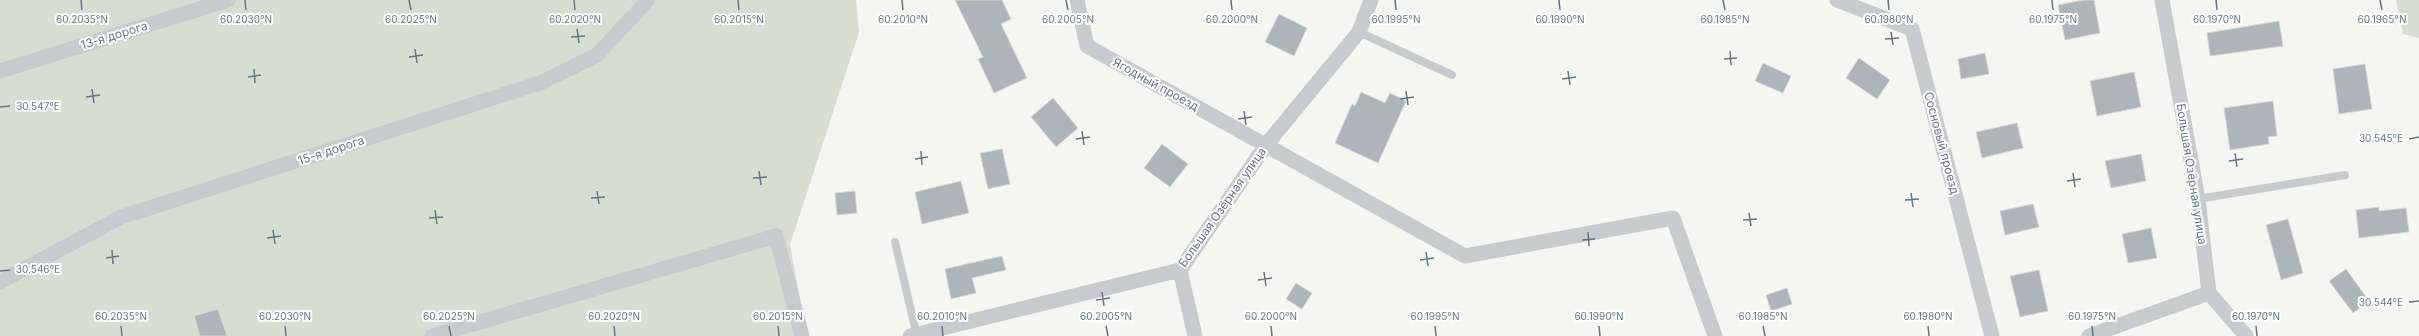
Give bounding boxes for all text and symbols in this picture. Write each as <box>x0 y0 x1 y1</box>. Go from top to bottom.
text: 60.2035°N <box>56 13 108 25</box>
text: 60.2030°N <box>220 13 272 25</box>
text: 60.2025°N <box>385 13 437 25</box>
text: 60.2020°N <box>549 13 601 25</box>
text: 60.2015°N <box>714 13 764 25</box>
text: 60.2010°N <box>878 13 928 25</box>
text: 60.2005°N <box>1042 13 1094 25</box>
text: 60.2000°N <box>1206 13 1258 25</box>
text: 60.1995°N <box>1372 13 1420 25</box>
text: 60.1990°N <box>1535 13 1585 25</box>
text: 60.1985°N <box>1701 13 1749 25</box>
text: 60.1980°N <box>1864 13 1914 25</box>
text: 60.1975°N <box>2029 13 2077 25</box>
text: 60.1970°N <box>2193 13 2241 25</box>
text: 60.1965°N <box>2358 13 2406 25</box>
street label: 13-я дорога <box>79 18 149 52</box>
street label: Ягодный проезд <box>1110 54 1202 114</box>
street label: Сосновый проезд <box>1921 90 1963 196</box>
text: 30.547°E <box>16 100 60 112</box>
street label: Большая Озёрная улица <box>2173 102 2211 246</box>
street label: 15-я дорога <box>296 132 366 168</box>
text: 30.545°E <box>2359 132 2403 144</box>
street label: Большая Озёрная улица <box>1175 144 1269 270</box>
text: 30.546°E <box>16 263 60 275</box>
text: 30.544°E <box>2359 296 2403 308</box>
text: 60.2035°N <box>95 310 147 322</box>
text: 60.2030°N <box>259 310 311 322</box>
text: 60.2025°N <box>423 310 475 322</box>
text: 60.2020°N <box>588 310 640 322</box>
text: 60.2015°N <box>753 310 803 322</box>
text: 60.2010°N <box>917 310 967 322</box>
text: 60.2005°N <box>1080 310 1132 322</box>
text: 60.2000°N <box>1245 310 1297 322</box>
text: 60.1995°N <box>1411 310 1459 322</box>
text: 60.1990°N <box>1574 310 1624 322</box>
text: 60.1985°N <box>1739 310 1787 322</box>
text: 60.1980°N <box>1903 310 1953 322</box>
text: 60.1975°N <box>2068 310 2116 322</box>
text: 60.1970°N <box>2232 310 2280 322</box>

